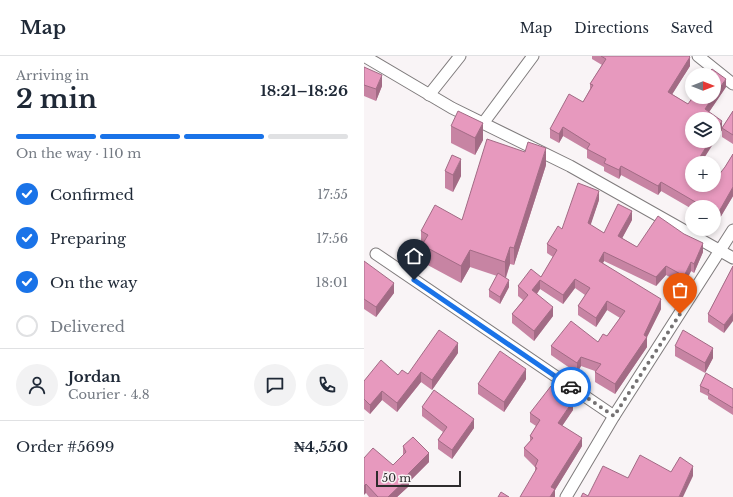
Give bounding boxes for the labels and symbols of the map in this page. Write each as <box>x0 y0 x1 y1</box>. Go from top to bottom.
north arrow <box>685 68 721 104</box>
pin <box>397 239 431 280</box>
pin <box>663 273 697 314</box>
courier <box>551 367 591 407</box>
scale bar <box>376 469 461 488</box>

